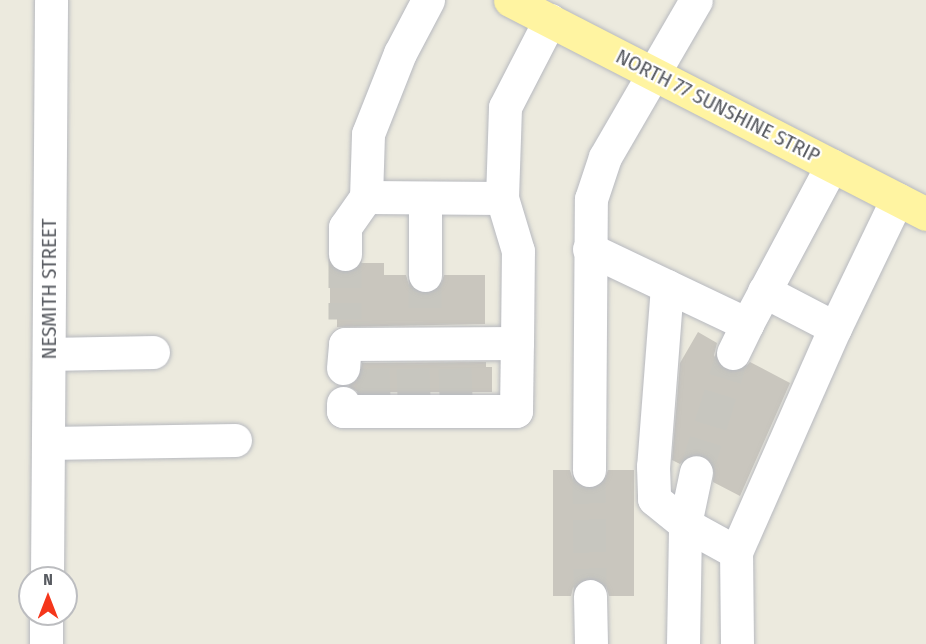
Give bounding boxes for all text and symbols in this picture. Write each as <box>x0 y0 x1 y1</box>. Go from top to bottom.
street label: NORTH 77 SUNSHINE STRIP <box>612 44 824 168</box>
street label: NESMITH STREET <box>36 219 62 359</box>
north arrow <box>18 566 78 626</box>
text: N <box>43 570 53 589</box>

